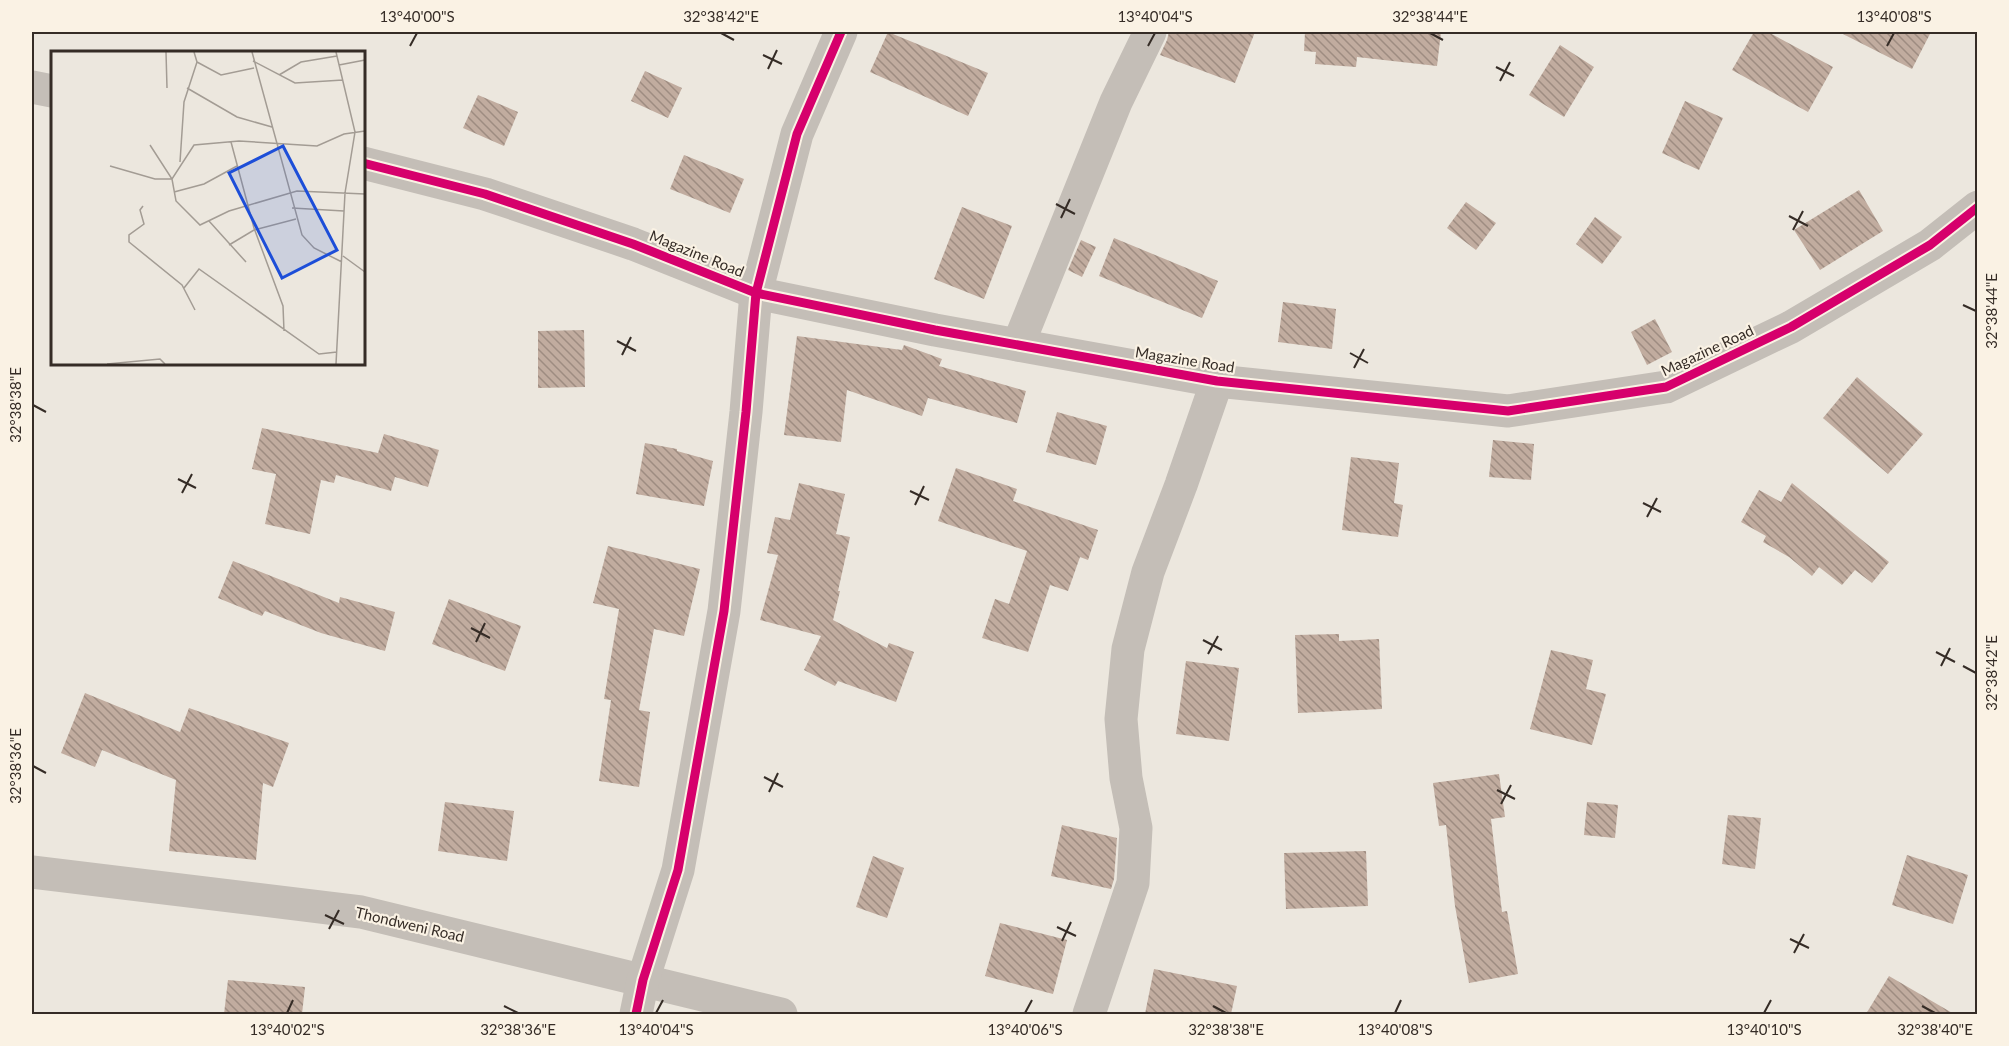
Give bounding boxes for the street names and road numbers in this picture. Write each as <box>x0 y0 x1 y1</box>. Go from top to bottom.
street label: Magazine Road <box>647 226 747 280</box>
street label: Magazine Road <box>1658 321 1756 379</box>
street label: Magazine Road <box>1134 342 1236 376</box>
street label: Thondweni Road <box>354 903 466 945</box>

